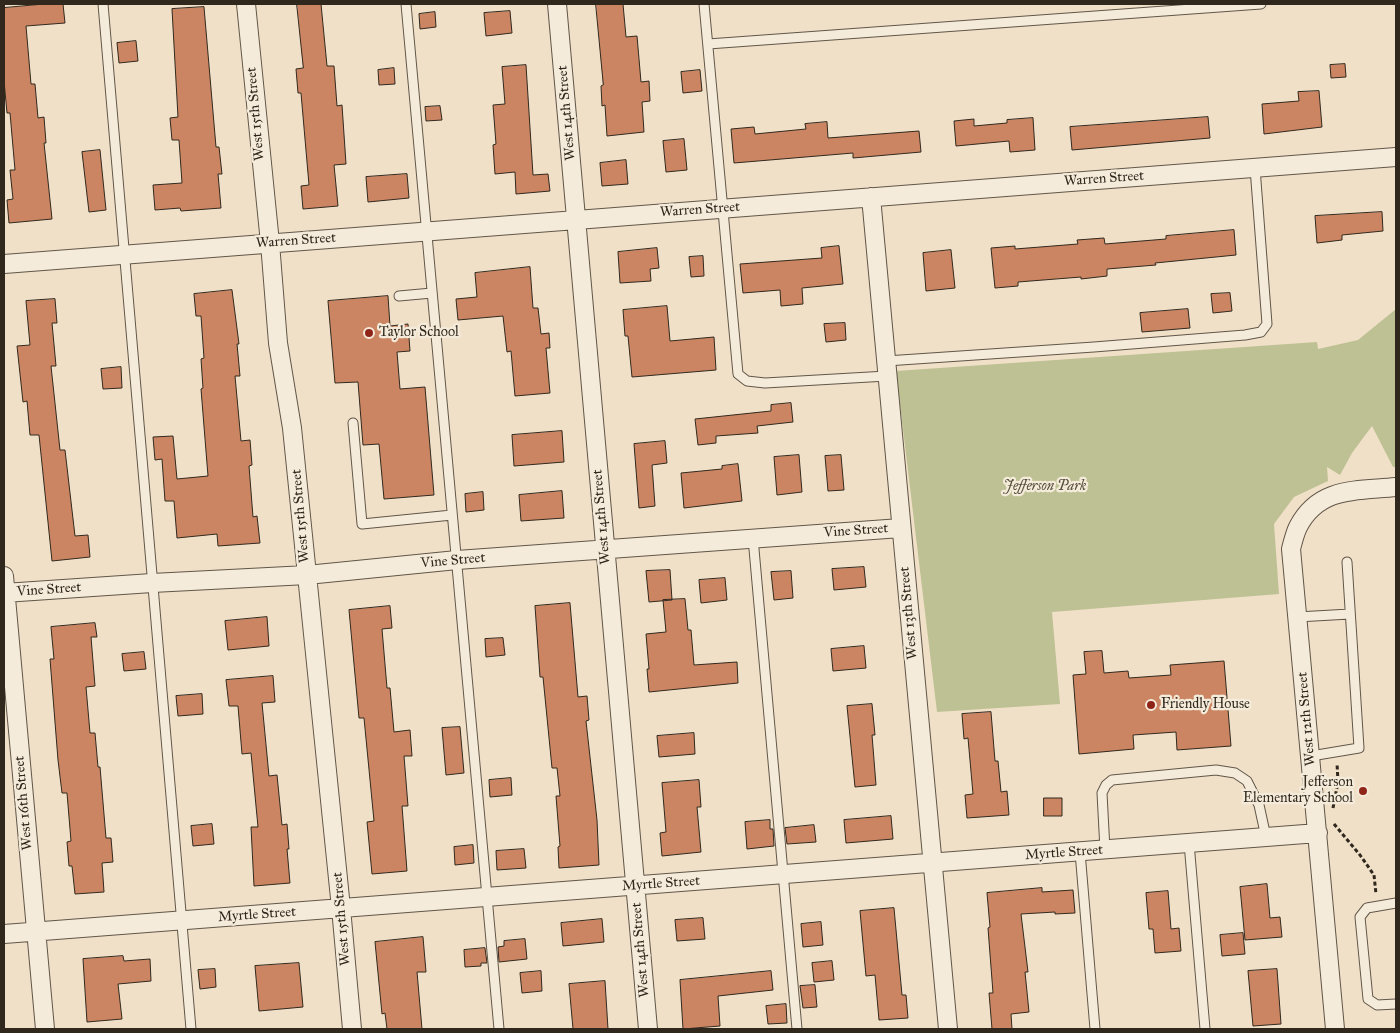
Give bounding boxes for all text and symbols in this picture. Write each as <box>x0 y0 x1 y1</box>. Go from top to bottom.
street label: West 14th Street <box>554 65 580 161</box>
street label: West 15th Street <box>244 66 268 162</box>
street label: Warren Street <box>1063 168 1145 190</box>
street label: Warren Street <box>659 199 741 221</box>
street label: Warren Street <box>255 230 337 252</box>
place label: Taylor School <box>379 325 459 341</box>
marker: Taylor School <box>363 327 375 339</box>
street label: West 15th Street <box>289 468 313 564</box>
street label: West 14th Street <box>589 469 615 565</box>
park label: Jefferson Park <box>1004 479 1086 495</box>
street label: Vine Street <box>823 520 889 542</box>
street label: Vine Street <box>420 550 486 572</box>
street label: West 13th Street <box>897 566 921 660</box>
street label: Vine Street <box>16 579 82 601</box>
street label: West 12th Street <box>1295 671 1319 767</box>
place label: Friendly House <box>1161 697 1250 713</box>
marker: Friendly House <box>1145 699 1157 711</box>
street label: West 16th Street <box>11 755 37 851</box>
place label: Jefferson Elementary School <box>1243 775 1353 808</box>
marker: Jefferson Elementary School <box>1357 785 1369 797</box>
street label: Myrtle Street <box>1024 842 1104 864</box>
street label: West 15th Street <box>330 871 354 967</box>
street label: Myrtle Street <box>621 873 701 895</box>
street label: West 14th Street <box>628 902 654 998</box>
street label: Myrtle Street <box>217 904 297 926</box>

